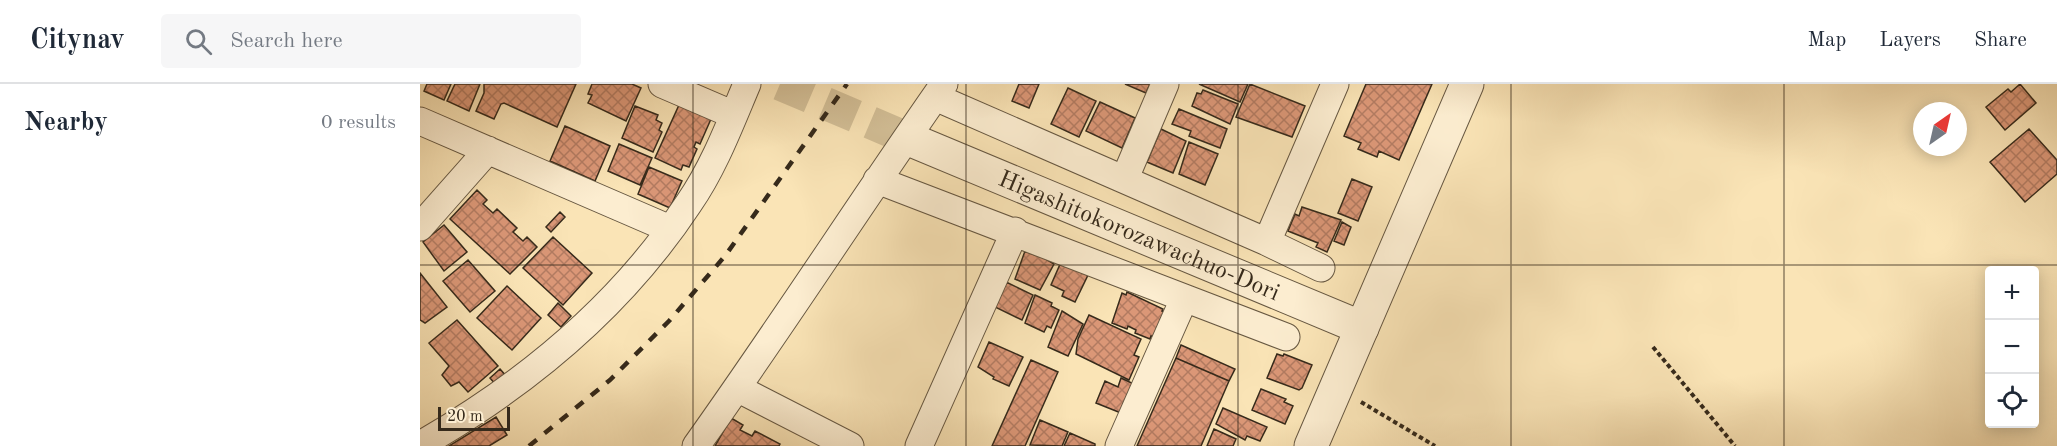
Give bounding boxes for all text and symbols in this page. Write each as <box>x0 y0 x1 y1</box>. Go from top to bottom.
search box <box>161 14 581 68</box>
icon: search <box>182 25 215 58</box>
text: Citynav <box>30 27 125 55</box>
text: Search here <box>230 30 343 52</box>
text: Map <box>1807 30 1846 51</box>
text: Layers <box>1879 30 1941 51</box>
text: Share <box>1974 30 2027 51</box>
north arrow <box>1913 102 1967 156</box>
text: Nearby <box>24 110 108 136</box>
text: 0 results <box>321 113 396 133</box>
street label: Higashitokorozawachuo-Dori <box>994 168 1283 306</box>
map controls <box>1985 266 2039 428</box>
button: + <box>1985 266 2039 320</box>
button: − <box>1985 320 2039 374</box>
button: locate <box>1985 374 2039 428</box>
scale bar <box>438 404 510 432</box>
text: 20 m <box>447 409 483 425</box>

